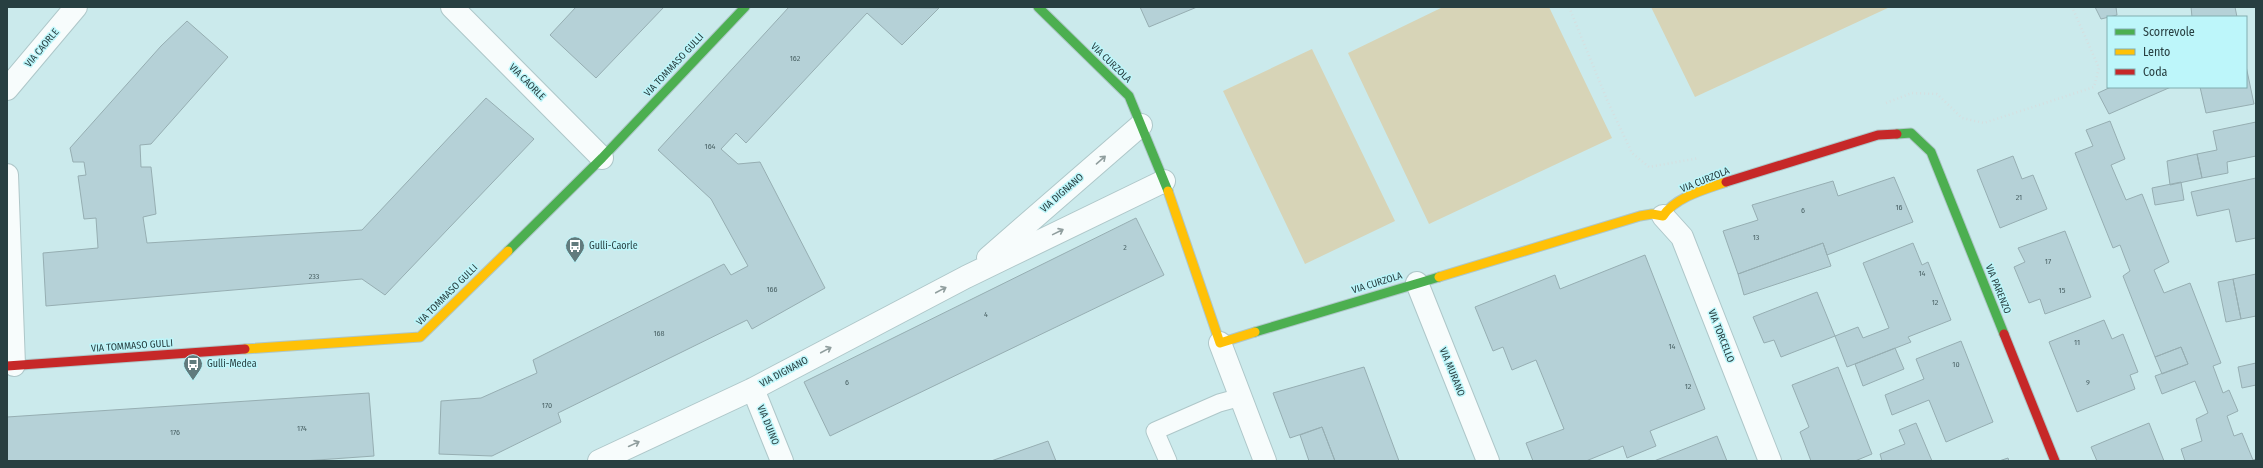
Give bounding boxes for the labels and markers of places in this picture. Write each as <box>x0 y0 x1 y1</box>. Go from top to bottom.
bus stop icon: Gulli-Caorle <box>564 235 586 263</box>
place label: Gulli-Caorle <box>589 240 638 252</box>
bus stop icon: Gulli-Medea <box>182 353 204 381</box>
place label: Gulli-Medea <box>207 358 257 370</box>

